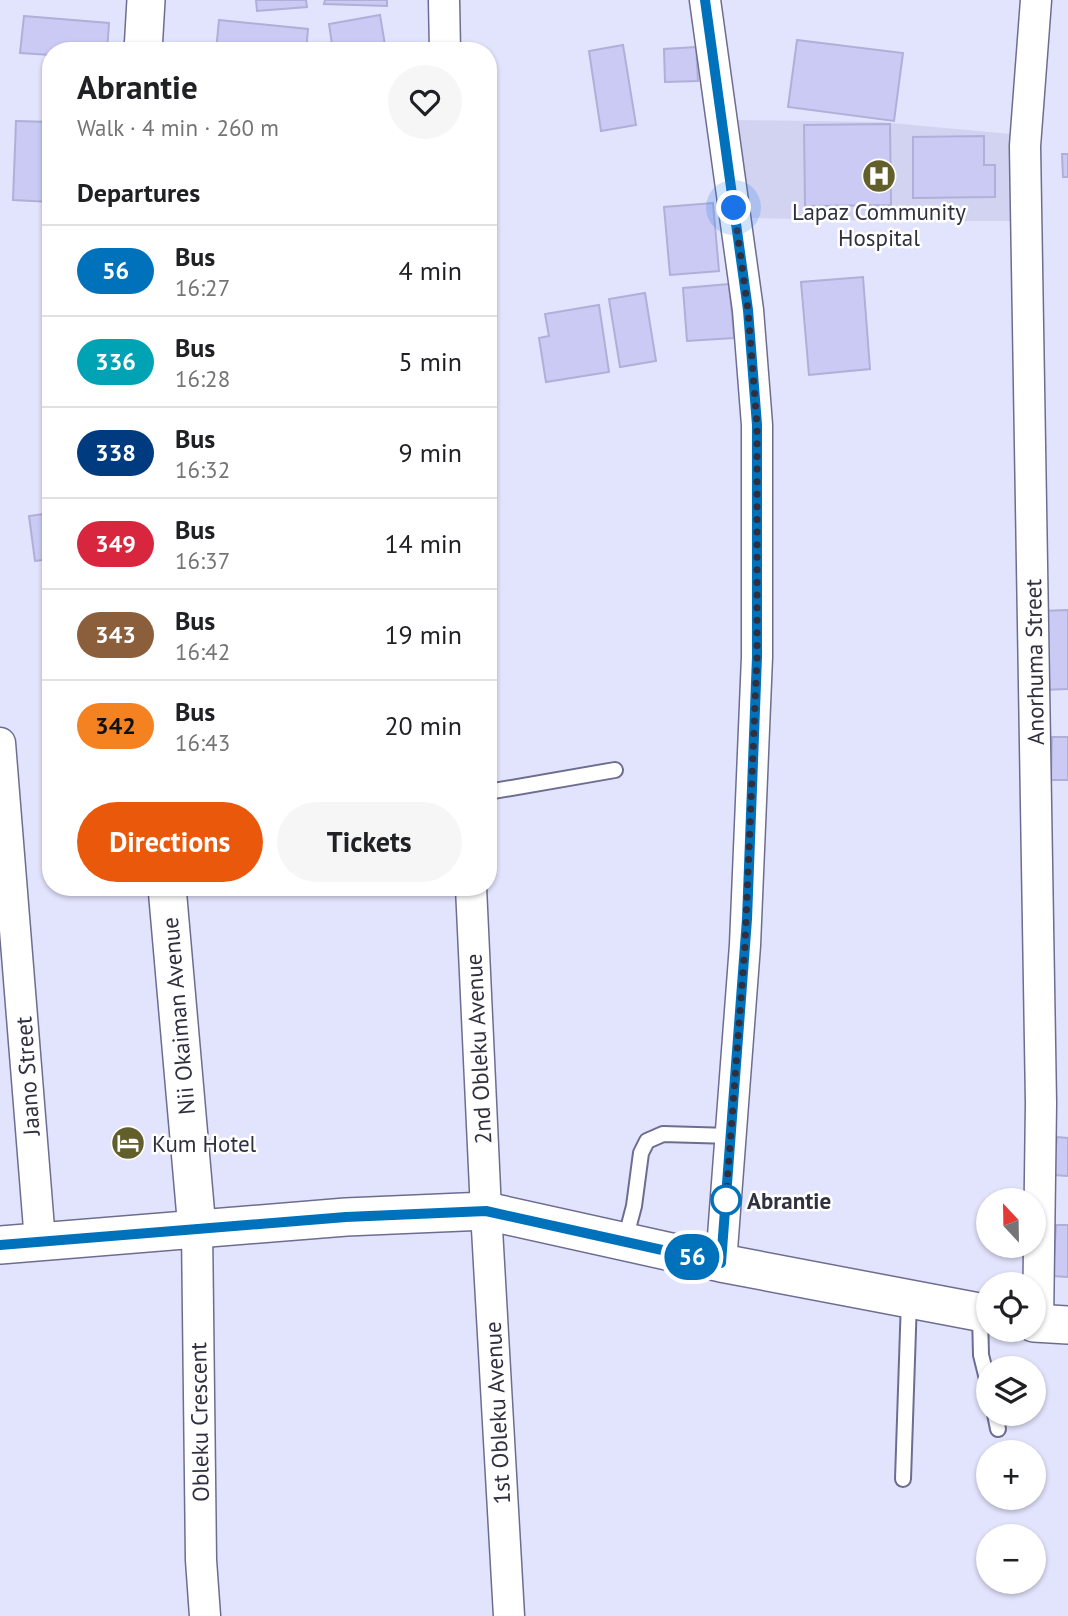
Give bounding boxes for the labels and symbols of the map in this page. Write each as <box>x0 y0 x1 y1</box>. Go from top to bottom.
hospital icon: Lapaz Community Hospital <box>860 157 898 195</box>
your location <box>716 190 751 225</box>
place label: Lapaz Community Hospital <box>792 197 966 252</box>
street label: Anorhuma Street <box>1018 578 1050 745</box>
street label: Nii Okaiman Avenue <box>155 916 201 1116</box>
street label: 2nd Obleku Avenue <box>459 953 497 1145</box>
street label: Jaano Street <box>8 1015 46 1138</box>
hotel icon: Kum Hotel <box>109 1124 147 1162</box>
place label: Kum Hotel <box>152 1129 257 1158</box>
marker: Abrantie <box>711 1185 741 1215</box>
place label: Abrantie <box>747 1186 831 1215</box>
north arrow <box>976 1188 1046 1258</box>
line badge: 56 <box>660 1234 724 1280</box>
street label: 1st Obleku Avenue <box>478 1321 516 1505</box>
street label: Obleku Crescent <box>183 1342 215 1502</box>

